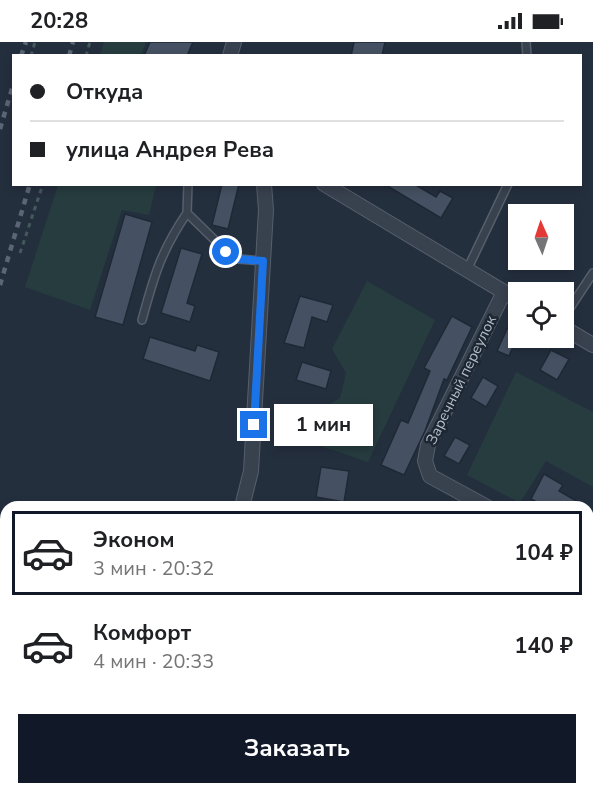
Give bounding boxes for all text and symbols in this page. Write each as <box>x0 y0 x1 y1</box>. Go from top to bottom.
text: 20:28 <box>30 6 88 36</box>
text: Откуда <box>66 77 143 107</box>
text: улица Андрея Рева <box>66 135 274 165</box>
north arrow <box>508 204 574 270</box>
map controls <box>508 204 574 348</box>
route start <box>212 238 239 265</box>
button: locate <box>508 282 574 348</box>
street label: Заречный переулок <box>421 312 501 448</box>
callout: 1 мин <box>275 404 374 446</box>
route end <box>240 411 267 438</box>
text: 1 мин <box>296 411 351 438</box>
text: Эконом <box>93 525 175 555</box>
icon: car <box>21 526 75 580</box>
text: 104 ₽ <box>514 538 573 568</box>
text: 3 мин · 20:32 <box>93 555 214 582</box>
text: Комфорт <box>93 618 191 648</box>
icon: car <box>21 619 75 673</box>
text: 140 ₽ <box>514 631 573 661</box>
text: 4 мин · 20:33 <box>93 648 214 675</box>
button: Заказать <box>18 714 576 783</box>

